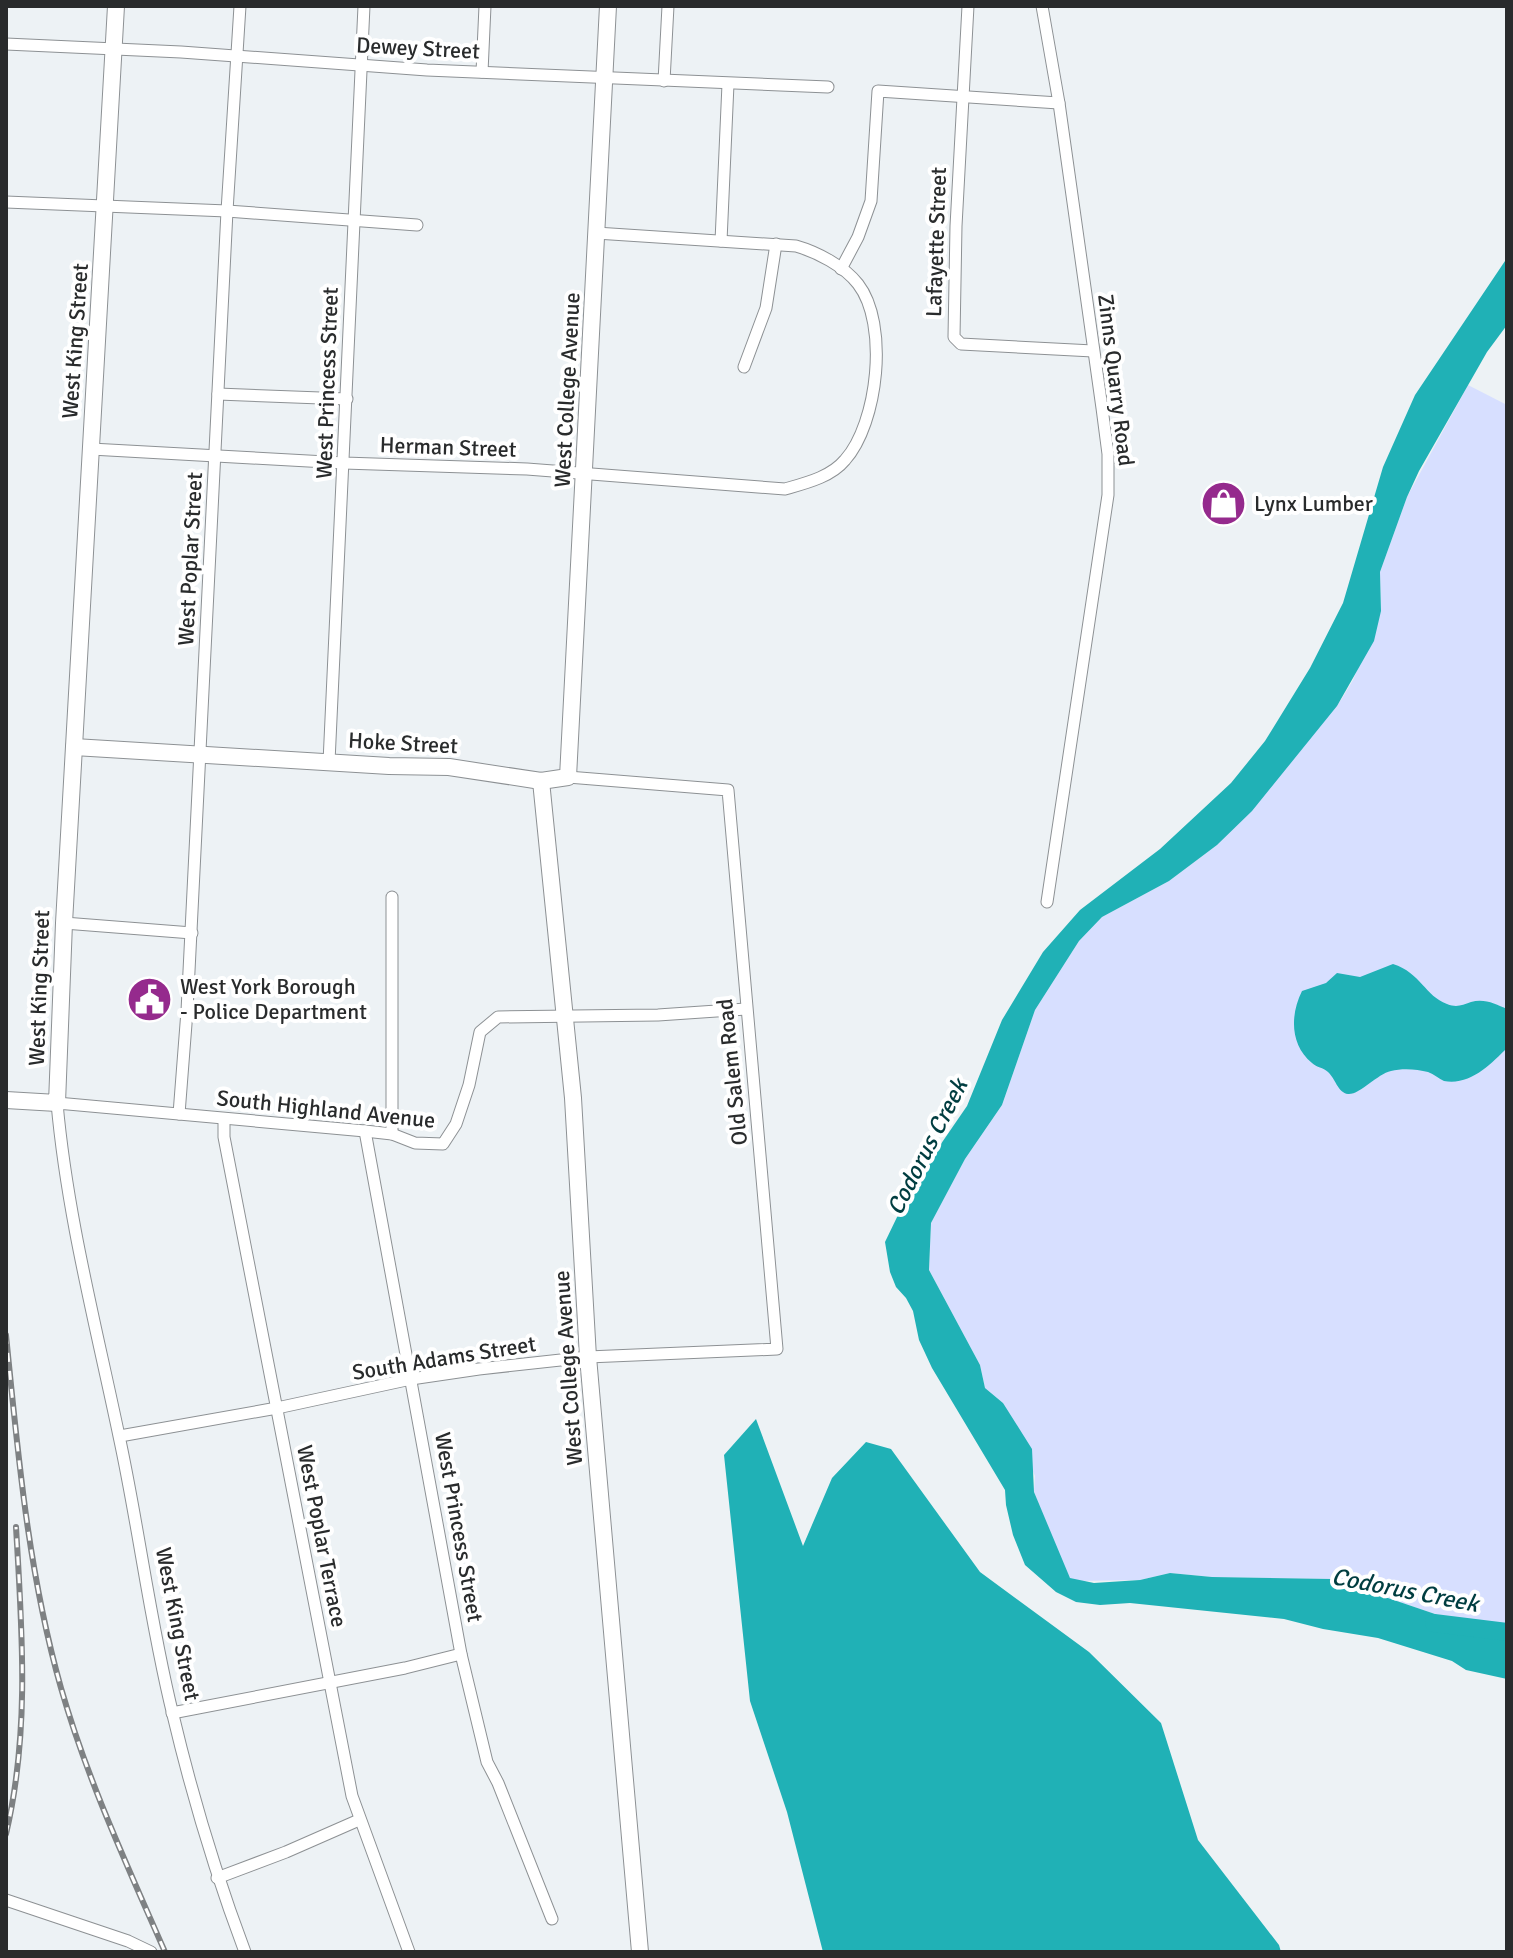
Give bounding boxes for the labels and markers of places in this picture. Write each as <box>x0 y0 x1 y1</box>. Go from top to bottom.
shop icon: Lynx Lumber <box>1199 479 1247 527</box>
place label: Lynx Lumber <box>1254 490 1373 517</box>
place label: West York Borough - Police Department <box>180 973 367 1025</box>
public building icon: West York Borough - Police Department <box>125 975 173 1023</box>

